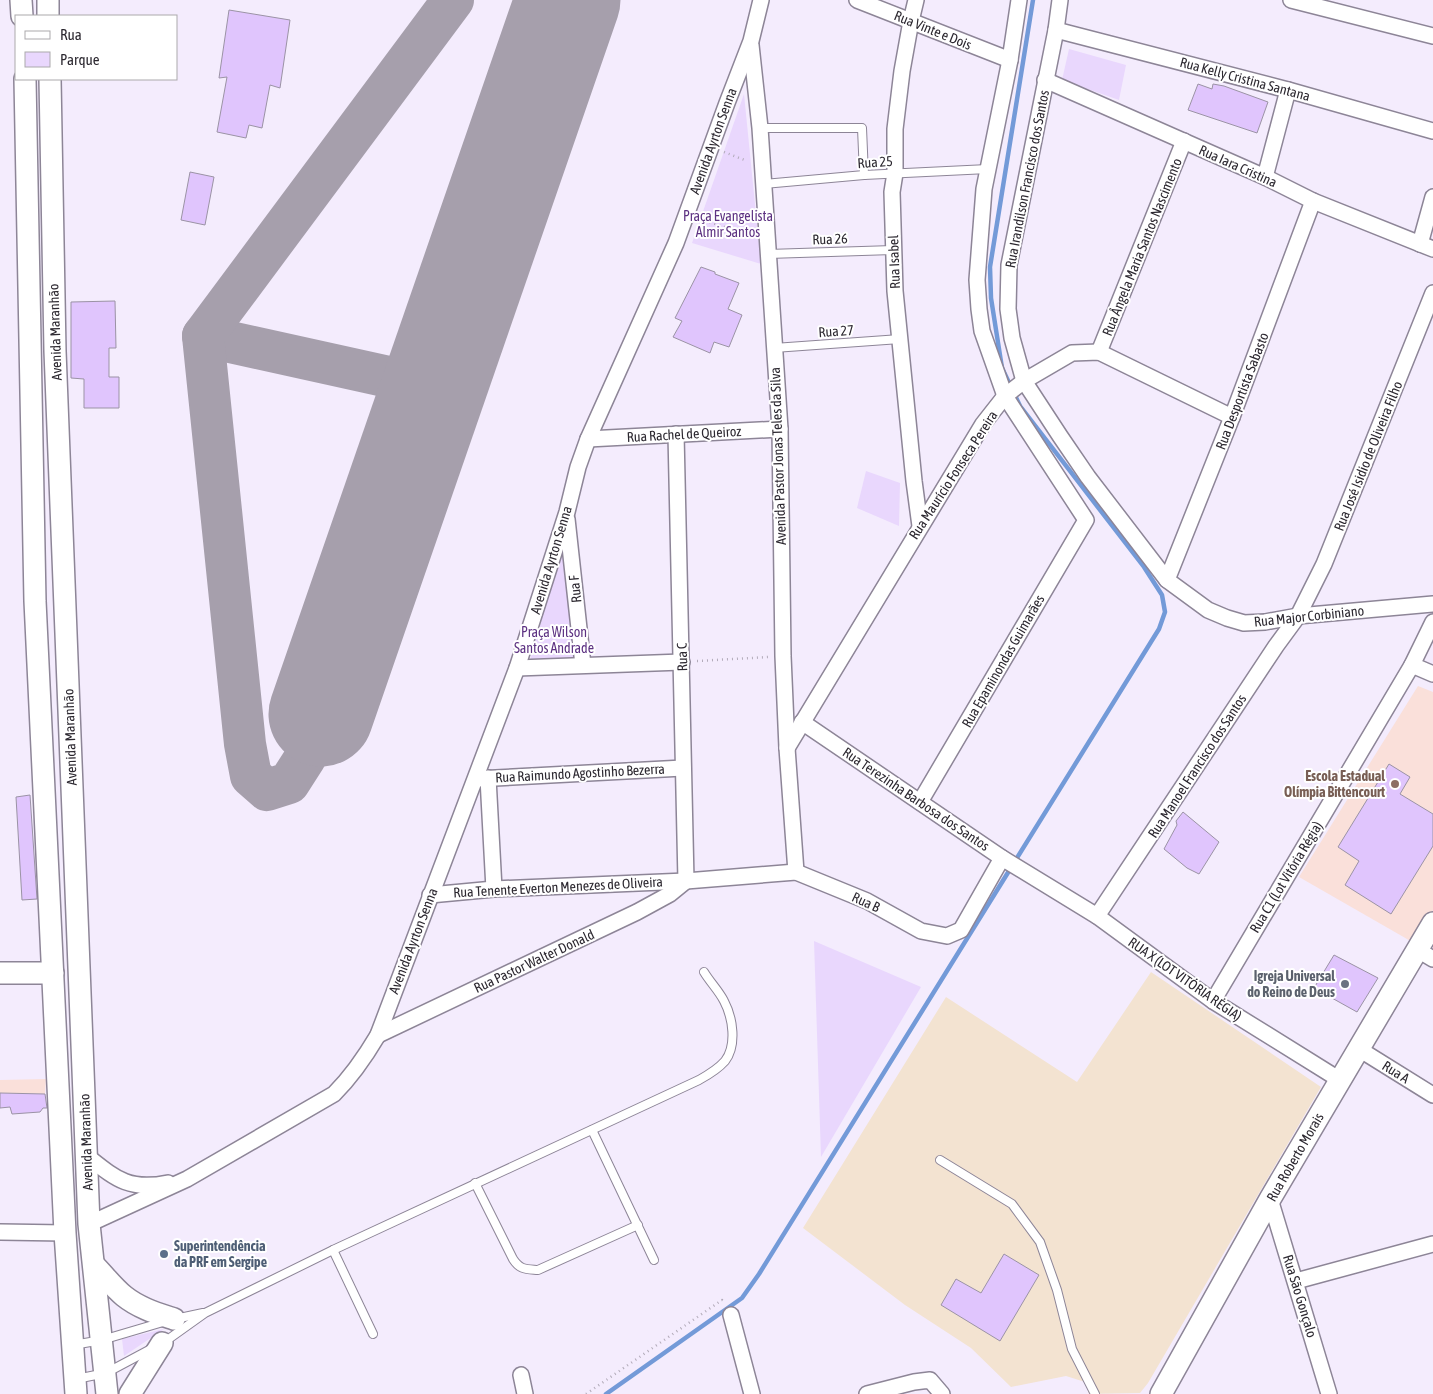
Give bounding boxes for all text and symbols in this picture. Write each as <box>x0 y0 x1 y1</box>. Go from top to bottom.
street label: Rua Vinte e Dois <box>892 7 974 53</box>
legend <box>15 15 178 80</box>
text: Rua <box>60 26 82 43</box>
text: Parque <box>60 51 100 68</box>
street label: Rua Kelly Cristina Santana <box>1178 54 1312 104</box>
street label: Avenida Ayrton Senna <box>686 86 740 196</box>
street label: Rua Irandilson Francisco dos Santos <box>1002 89 1052 269</box>
street label: Rua Iara Cristina <box>1197 142 1279 190</box>
street label: Rua 25 <box>857 153 893 171</box>
street label: Rua Ângela Maria Santos Nascimento <box>1099 156 1185 338</box>
park label: Praça Evangelista Almir Santos <box>683 208 773 240</box>
street label: Rua 26 <box>812 230 848 248</box>
street label: Rua Isabel <box>885 234 903 289</box>
street label: Avenida Maranhão <box>45 283 65 381</box>
street label: Rua 27 <box>818 322 854 340</box>
street label: Rua Desportista Sabasto <box>1212 330 1272 452</box>
street label: Avenida Pastor Jonas Teles da Silva <box>767 367 789 545</box>
street label: Rua José Isidio de Oliveira Filho <box>1331 379 1405 533</box>
street label: Rua Maurício Fonseca Pereira <box>905 408 1001 542</box>
street label: Rua Rachel de Queiroz <box>626 423 742 445</box>
street label: Avenida Ayrton Senna <box>527 504 575 616</box>
street label: Rua F <box>566 574 584 604</box>
street label: Rua Epaminondas Guimarães <box>958 592 1048 730</box>
street label: Rua Major Corbiniano <box>1253 602 1365 630</box>
park label: Praça Wilson Santos Andrade <box>514 624 594 656</box>
street label: Rua C <box>674 642 690 671</box>
street label: Avenida Maranhão <box>60 688 80 786</box>
street label: Rua Manoel Francisco dos Santos <box>1145 691 1249 841</box>
street label: Rua Terezinha Barbosa dos Santos <box>840 744 992 854</box>
street label: Rua Raimundo Agostinho Bezerra <box>495 761 665 785</box>
place label: Escola Estadual Olímpia Bittencourt <box>1284 768 1385 800</box>
marker: Escola Estadual Olímpia Bittencourt <box>1389 778 1401 790</box>
street label: Rua C1 (Lot Vitória Régia) <box>1246 818 1326 936</box>
street label: Rua Tenente Everton Menezes de Oliveira <box>453 874 663 900</box>
street label: Avenida Ayrton Senna <box>385 886 441 996</box>
street label: Rua B <box>850 889 883 915</box>
street label: Rua Pastor Walter Donald <box>471 926 597 996</box>
street label: RUA X (LOT VITÓRIA RÉGIA) <box>1125 934 1245 1024</box>
place label: Igreja Universal do Reino de Deus <box>1247 968 1335 1000</box>
marker: Igreja Universal do Reino de Deus <box>1339 978 1351 990</box>
street label: Rua A <box>1379 1058 1413 1087</box>
street label: Avenida Maranhão <box>76 1093 96 1191</box>
street label: Rua Roberto Morais <box>1263 1110 1327 1204</box>
place label: Superintendência da PRF em Sergipe <box>174 1238 267 1270</box>
marker: Superintendência da PRF em Sergipe <box>158 1248 170 1260</box>
street label: Rua São Gonçalo <box>1280 1253 1320 1339</box>

